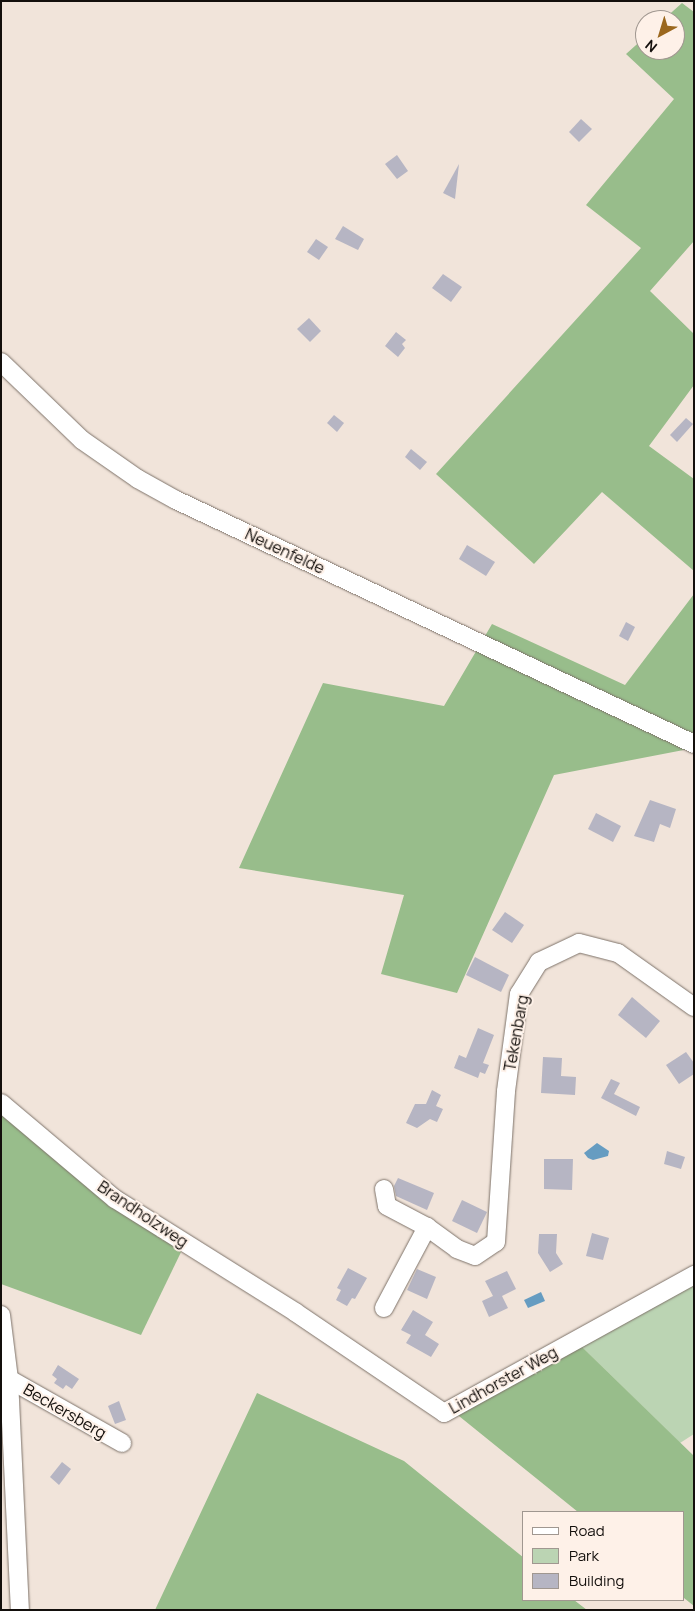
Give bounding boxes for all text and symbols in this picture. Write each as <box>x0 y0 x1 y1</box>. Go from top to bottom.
north arrow <box>635 10 685 60</box>
text: N <box>641 36 661 57</box>
street label: Neuenfelde <box>242 524 328 578</box>
street label: Tekenbarg <box>500 993 532 1073</box>
street label: Brandholzweg <box>94 1177 192 1251</box>
street label: Lindhorster Weg <box>445 1342 561 1418</box>
street label: Beckersberg <box>20 1380 110 1442</box>
legend <box>522 1511 685 1601</box>
text: Road <box>569 1520 605 1541</box>
text: Park <box>569 1545 599 1566</box>
text: Building <box>569 1570 624 1591</box>

